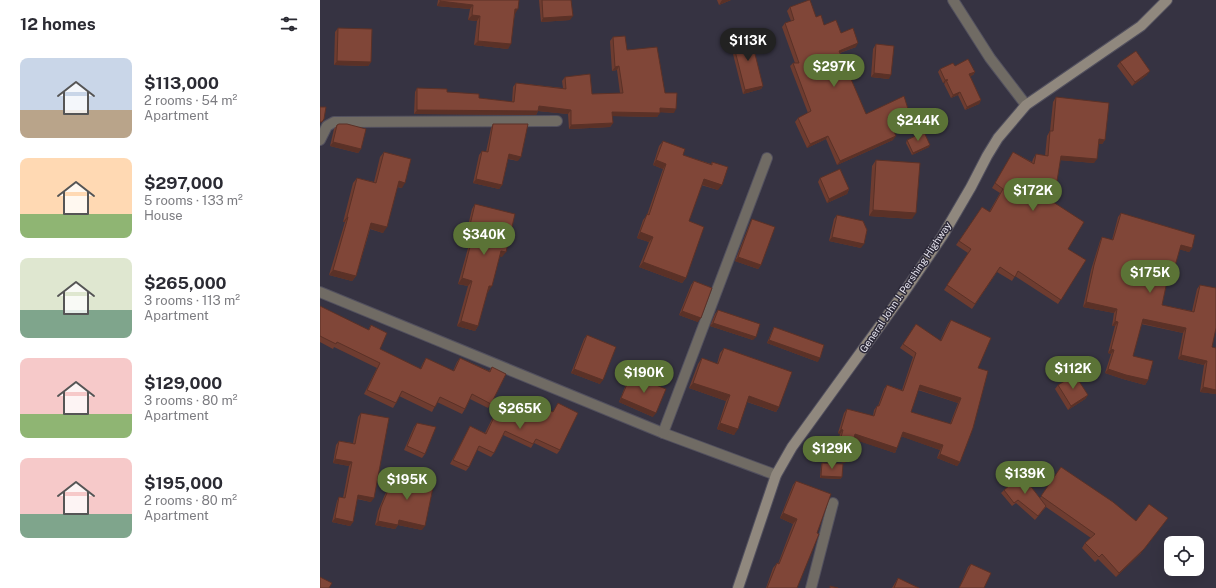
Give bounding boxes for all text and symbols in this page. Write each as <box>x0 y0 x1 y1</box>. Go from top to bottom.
icon: filters <box>278 13 300 35</box>
text: 12 homes <box>20 14 96 34</box>
pin: $113K <box>720 28 776 62</box>
text: $113K <box>729 33 767 48</box>
pin: $297K <box>806 54 862 88</box>
text: $297K <box>813 59 855 74</box>
text: $113,000 <box>144 73 219 93</box>
icon: home <box>52 74 100 122</box>
text: 2 rooms · 54 m² <box>144 93 237 108</box>
text: Apartment <box>144 108 209 123</box>
pin: $244K <box>890 108 946 142</box>
text: $244K <box>896 113 940 128</box>
text: $297,000 <box>144 173 223 193</box>
icon: home <box>52 174 100 222</box>
pin: $172K <box>1005 178 1061 212</box>
text: $172K <box>1013 183 1053 198</box>
text: 5 rooms · 133 m² <box>144 193 243 208</box>
text: House <box>144 208 183 223</box>
street label: General John J. Pershing Highway <box>857 219 954 355</box>
pin: $340K <box>456 222 512 256</box>
text: $340K <box>462 227 506 242</box>
pin: $175K <box>1122 260 1178 294</box>
text: $175K <box>1130 265 1170 280</box>
text: $265,000 <box>144 273 227 293</box>
icon: home <box>52 274 100 322</box>
text: 3 rooms · 113 m² <box>144 293 240 308</box>
text: Apartment <box>144 308 209 323</box>
pin: $112K <box>1045 356 1101 390</box>
pin: $190K <box>616 360 672 394</box>
text: $112K <box>1054 361 1092 376</box>
text: $190K <box>624 365 664 380</box>
text: $129,000 <box>144 373 222 393</box>
icon: home <box>52 374 100 422</box>
text: 3 rooms · 80 m² <box>144 393 237 408</box>
pin: $265K <box>492 396 548 430</box>
text: $265K <box>498 401 542 416</box>
text: Apartment <box>144 408 209 423</box>
pin: $129K <box>804 436 860 470</box>
text: $129K <box>812 441 852 456</box>
pin: $139K <box>997 461 1053 495</box>
text: $139K <box>1005 466 1045 481</box>
pin: $195K <box>379 467 435 501</box>
text: $195K <box>386 472 428 487</box>
text: $195,000 <box>144 473 223 493</box>
icon: home <box>52 474 100 522</box>
text: 2 rooms · 80 m² <box>144 493 237 508</box>
text: Apartment <box>144 508 209 523</box>
map controls <box>1164 536 1204 576</box>
button: locate <box>1164 536 1204 576</box>

